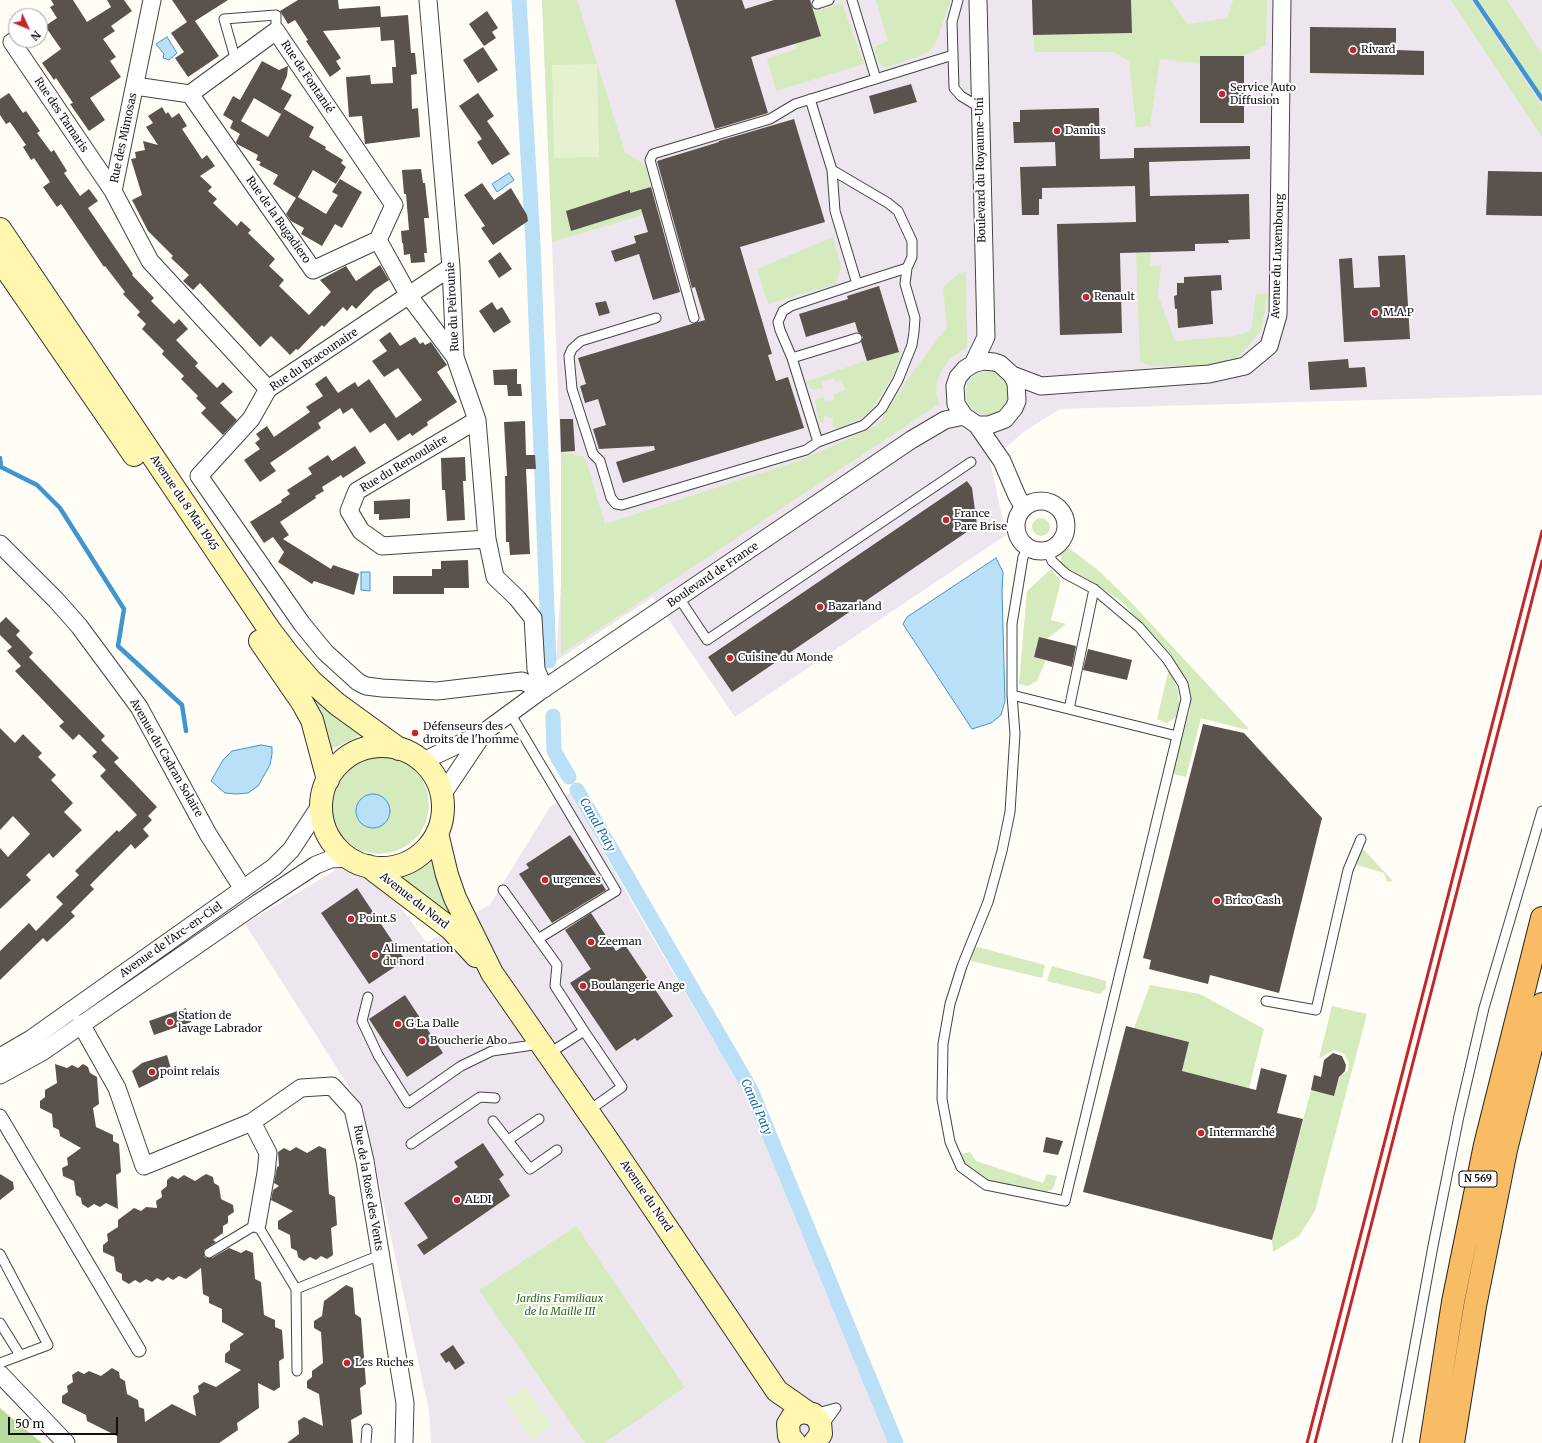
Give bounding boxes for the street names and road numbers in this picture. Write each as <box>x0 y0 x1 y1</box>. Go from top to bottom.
street label: Rue de Fontanié <box>278 38 336 116</box>
street label: Rue des Tamaris <box>31 75 91 155</box>
street label: Rue des Mimosas <box>108 92 140 184</box>
street label: Boulevard du Royaume-Uni <box>973 97 989 243</box>
street label: Rue de la Bugadiero <box>243 174 313 266</box>
street label: Avenue du Luxembourg <box>1269 193 1287 319</box>
street label: Rue du Peirounie <box>444 262 462 352</box>
street label: Rue du Bracounaire <box>268 326 360 394</box>
street label: Rue du Remoulaire <box>358 433 450 495</box>
street label: Avenue du 8 Mai 1945 <box>147 453 221 553</box>
street label: Boulevard de France <box>665 540 761 610</box>
street label: Avenue du Cadran Solaire <box>127 697 205 819</box>
street label: Avenue du Nord <box>377 870 451 932</box>
street label: Avenue de l'Arc-en-Ciel <box>117 900 225 980</box>
street label: Rue de la Rose des Vents <box>350 1124 386 1252</box>
street label: Avenue du Nord <box>617 1158 675 1234</box>
road number: N 569 <box>1459 1171 1497 1187</box>

